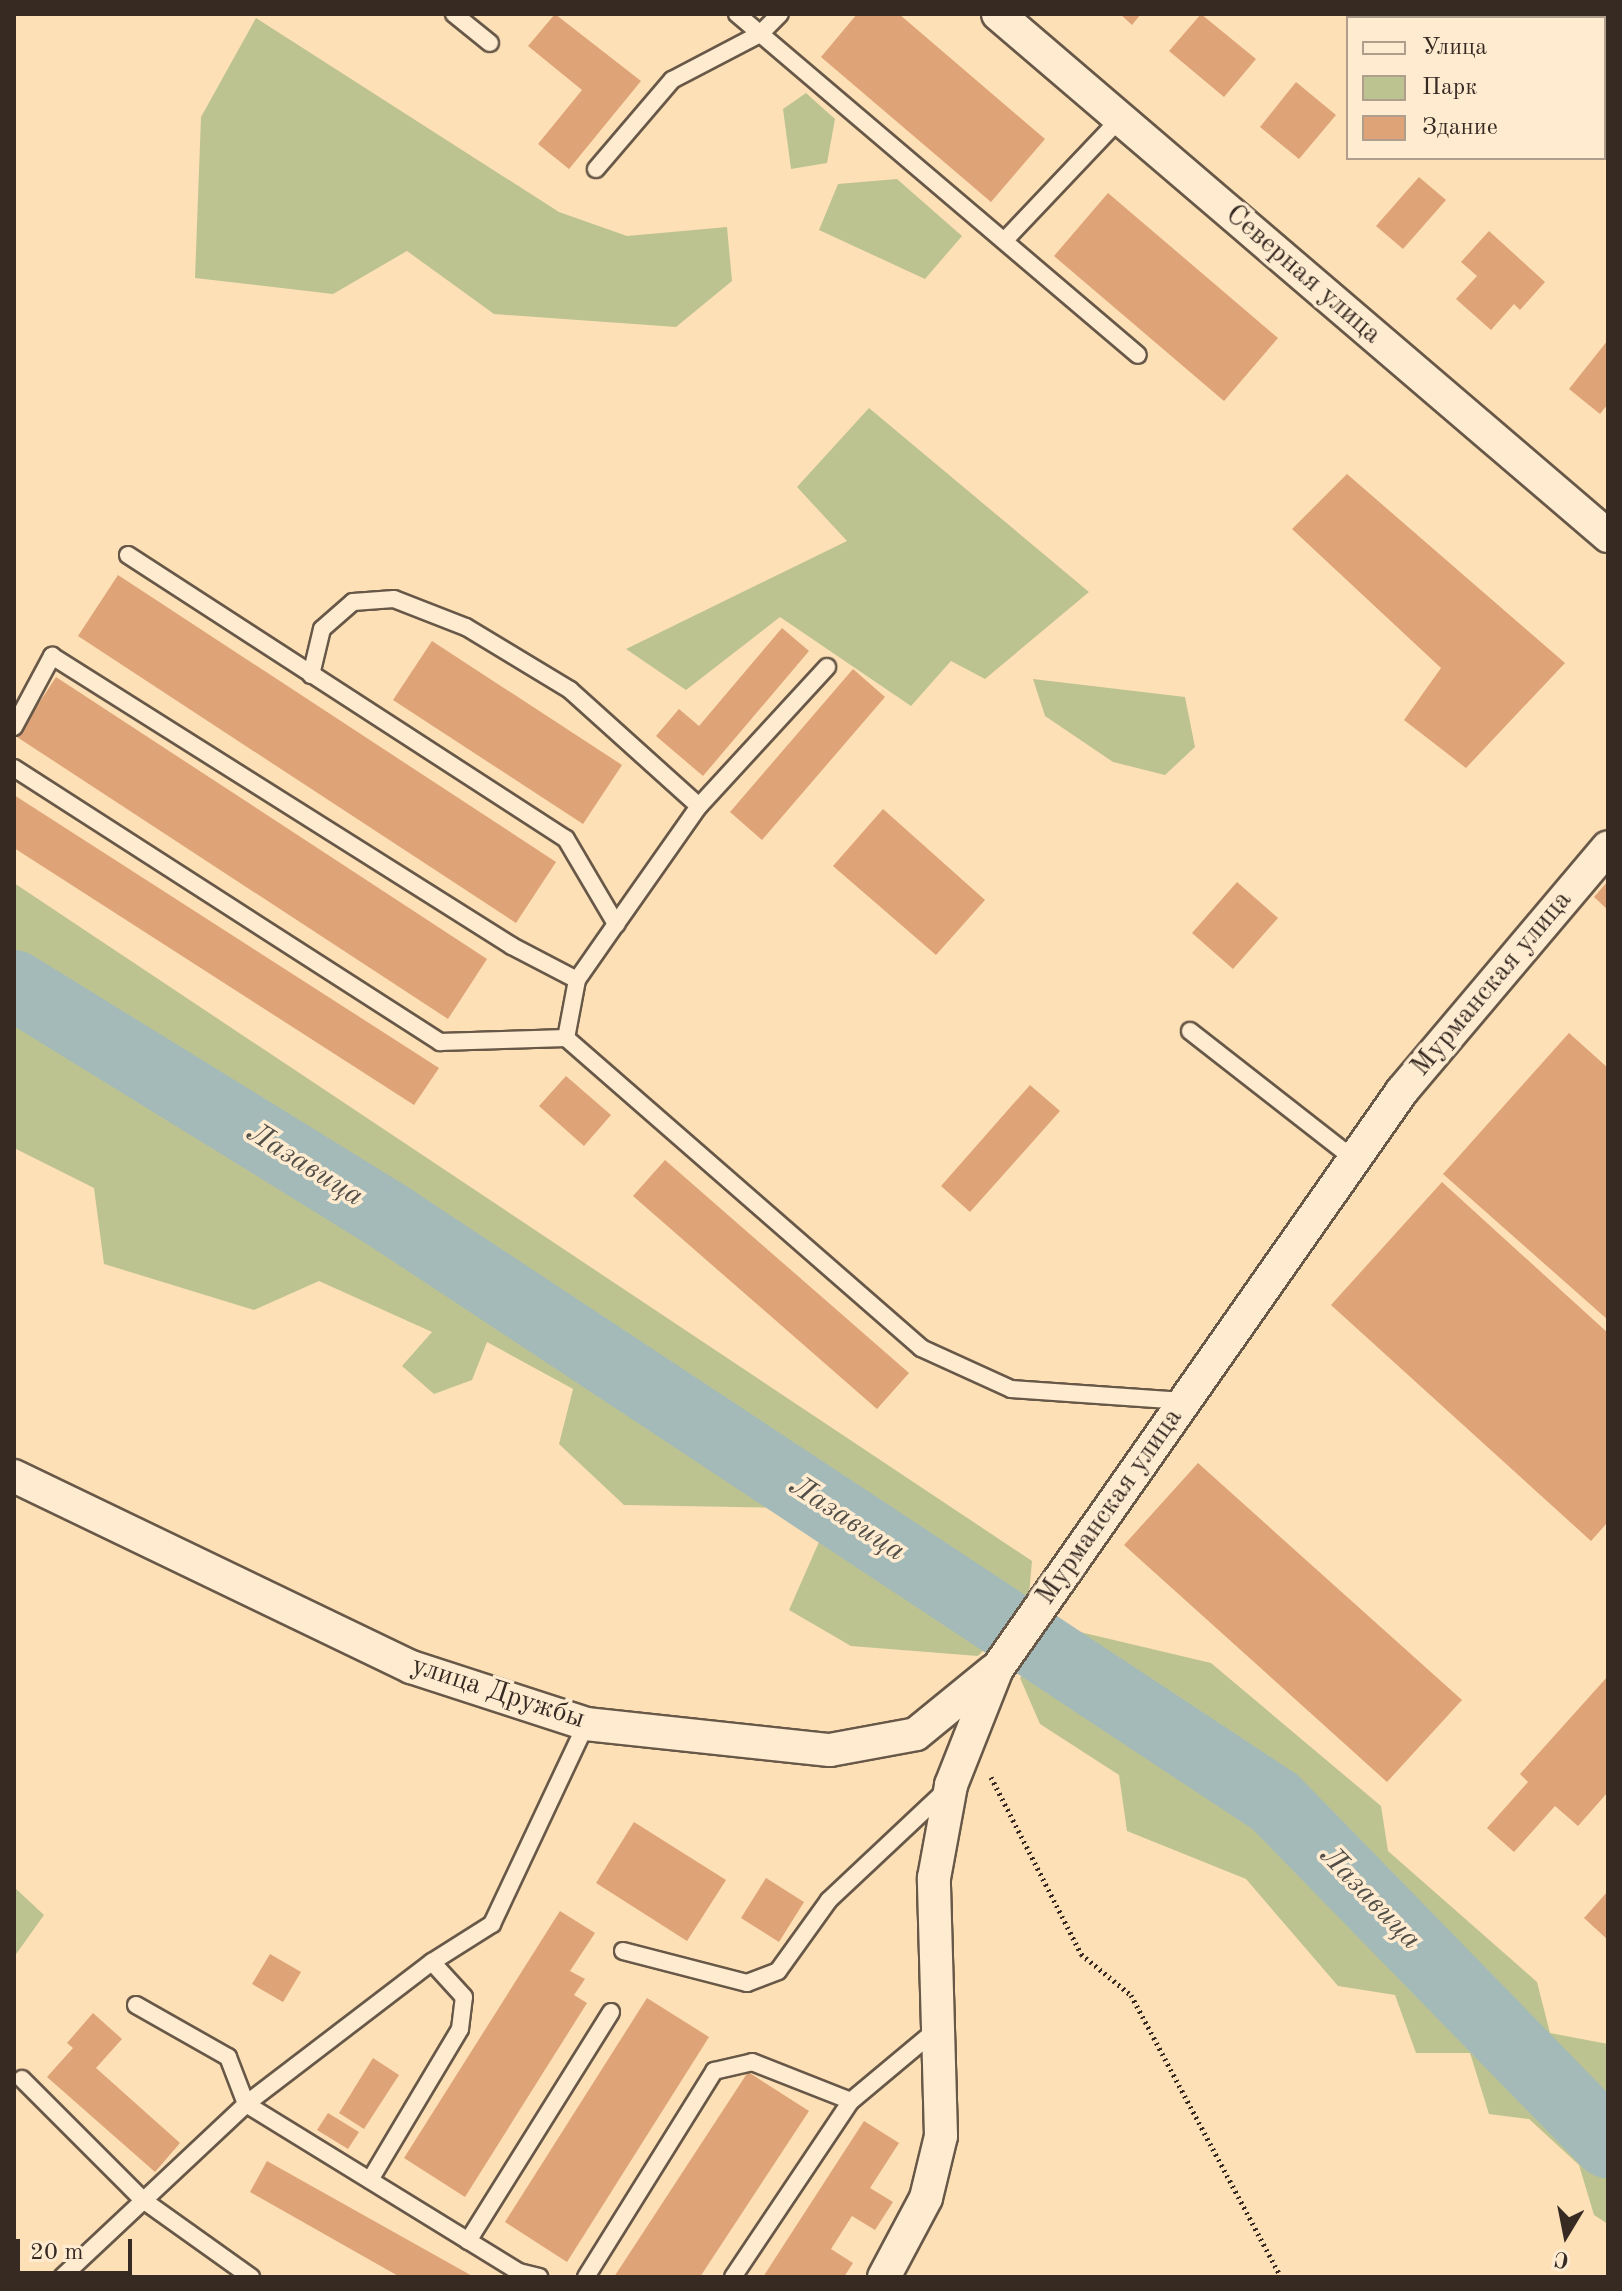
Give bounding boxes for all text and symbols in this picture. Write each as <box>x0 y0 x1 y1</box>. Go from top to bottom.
legend <box>1346 16 1606 160</box>
text: Улица <box>1422 36 1487 60</box>
text: Парк <box>1422 76 1477 100</box>
text: Здание <box>1422 116 1498 140</box>
street label: Северная улица <box>1218 198 1388 352</box>
street label: Мурманская улица <box>1404 884 1580 1084</box>
water label: Лазавица <box>240 1115 370 1215</box>
street label: Мурманская улица <box>1030 1402 1190 1612</box>
water label: Лазавица <box>782 1468 912 1570</box>
street label: улица Дружбы <box>407 1649 589 1737</box>
water label: Лазавица <box>1312 1838 1428 1958</box>
north arrow <box>1526 2195 1606 2275</box>
scale bar <box>20 2223 136 2273</box>
text: 20 m <box>30 2241 84 2265</box>
text: С <box>1553 2247 1571 2271</box>

